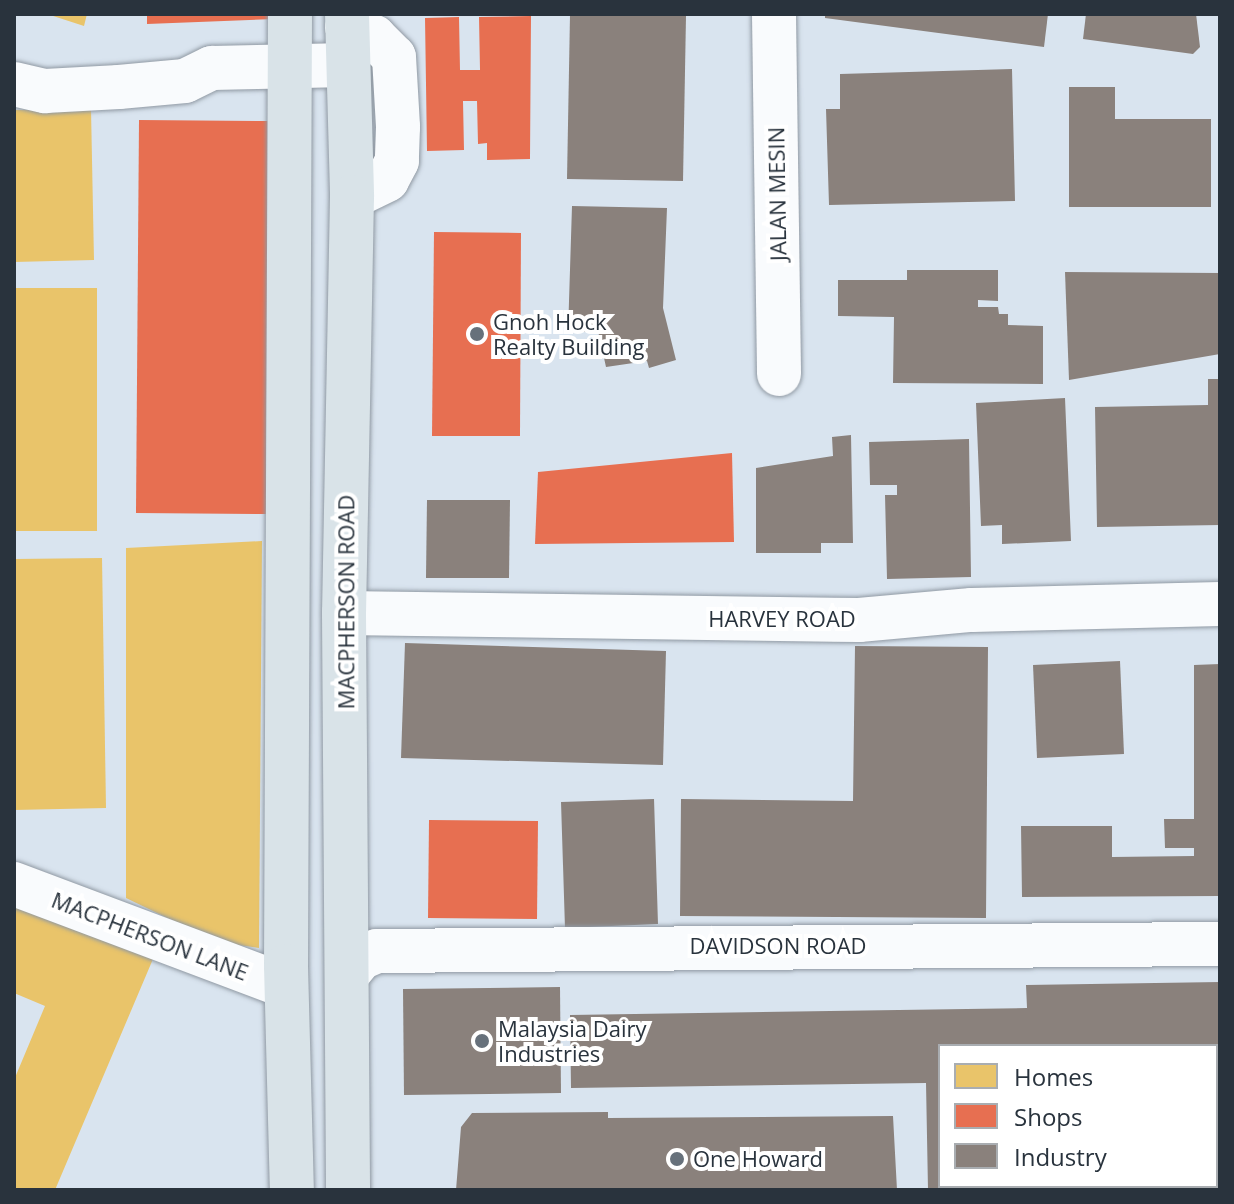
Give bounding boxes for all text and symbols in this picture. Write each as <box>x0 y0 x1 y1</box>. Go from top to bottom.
street label: JALAN MESIN <box>763 127 791 261</box>
place label: Gnoh Hock Realty Building <box>493 308 645 360</box>
marker: Gnoh Hock Realty Building <box>468 325 486 343</box>
street label: MACPHERSON ROAD <box>333 495 359 709</box>
street label: HARVEY ROAD <box>708 606 856 632</box>
street label: MACPHERSON LANE <box>48 886 252 986</box>
street label: DAVIDSON ROAD <box>689 933 867 959</box>
place label: Malaysia Dairy Industries <box>498 1015 647 1066</box>
marker: Malaysia Dairy Industries <box>473 1032 491 1050</box>
legend <box>938 1044 1218 1188</box>
text: Homes <box>1014 1060 1093 1093</box>
text: Shops <box>1014 1100 1082 1133</box>
text: Industry <box>1014 1140 1107 1173</box>
place label: One Howard <box>693 1146 823 1172</box>
marker: One Howard <box>668 1150 686 1168</box>

